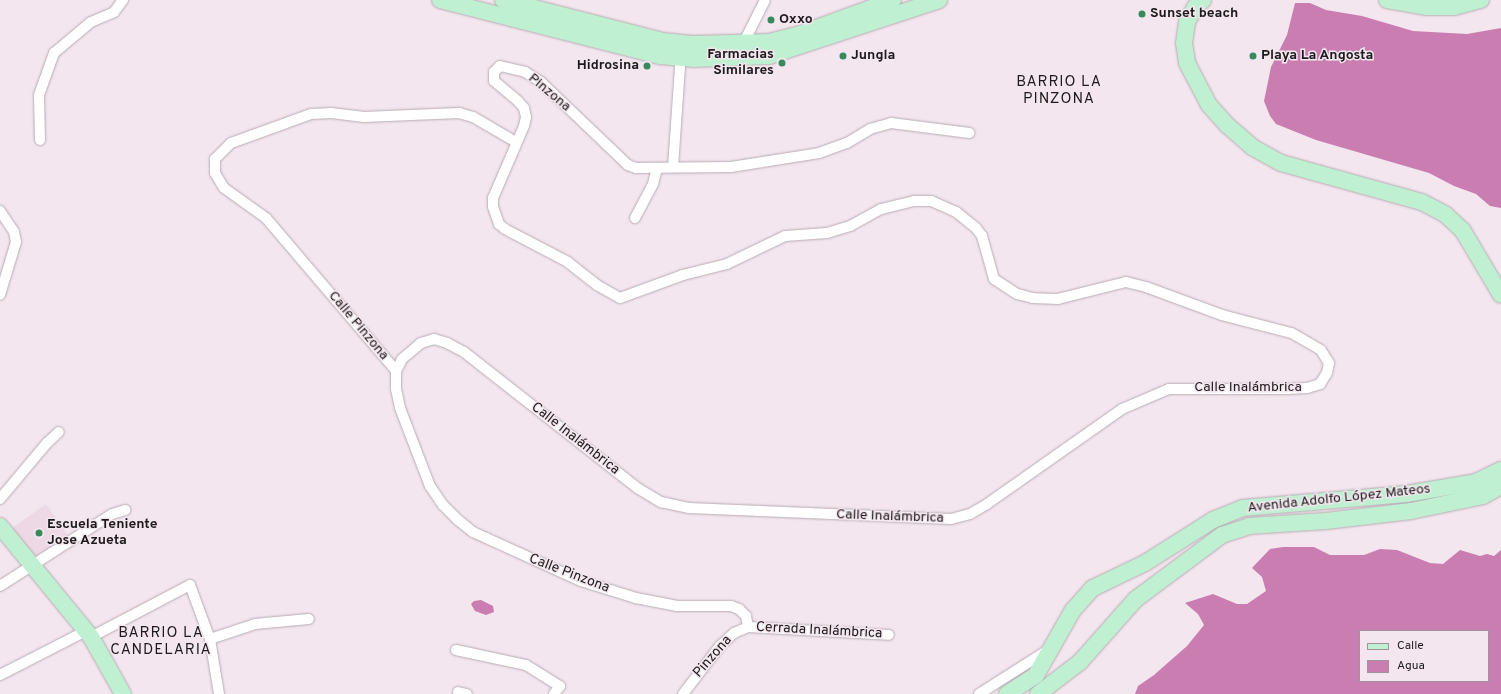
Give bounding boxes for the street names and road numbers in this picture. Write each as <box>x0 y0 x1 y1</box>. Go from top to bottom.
street label: Pinzona <box>524 70 574 116</box>
street label: Calle Pinzona <box>324 288 392 364</box>
street label: Calle Inalámbrica <box>1194 380 1302 396</box>
street label: Calle Inalámbrica <box>527 399 623 479</box>
street label: Avenida Adolfo López Mateos <box>1246 481 1432 517</box>
street label: Calle Inalámbrica <box>836 507 944 527</box>
street label: Calle Pinzona <box>526 551 612 597</box>
street label: Cerrada Inalámbrica <box>755 619 883 643</box>
street label: Pinzona <box>690 633 736 681</box>

